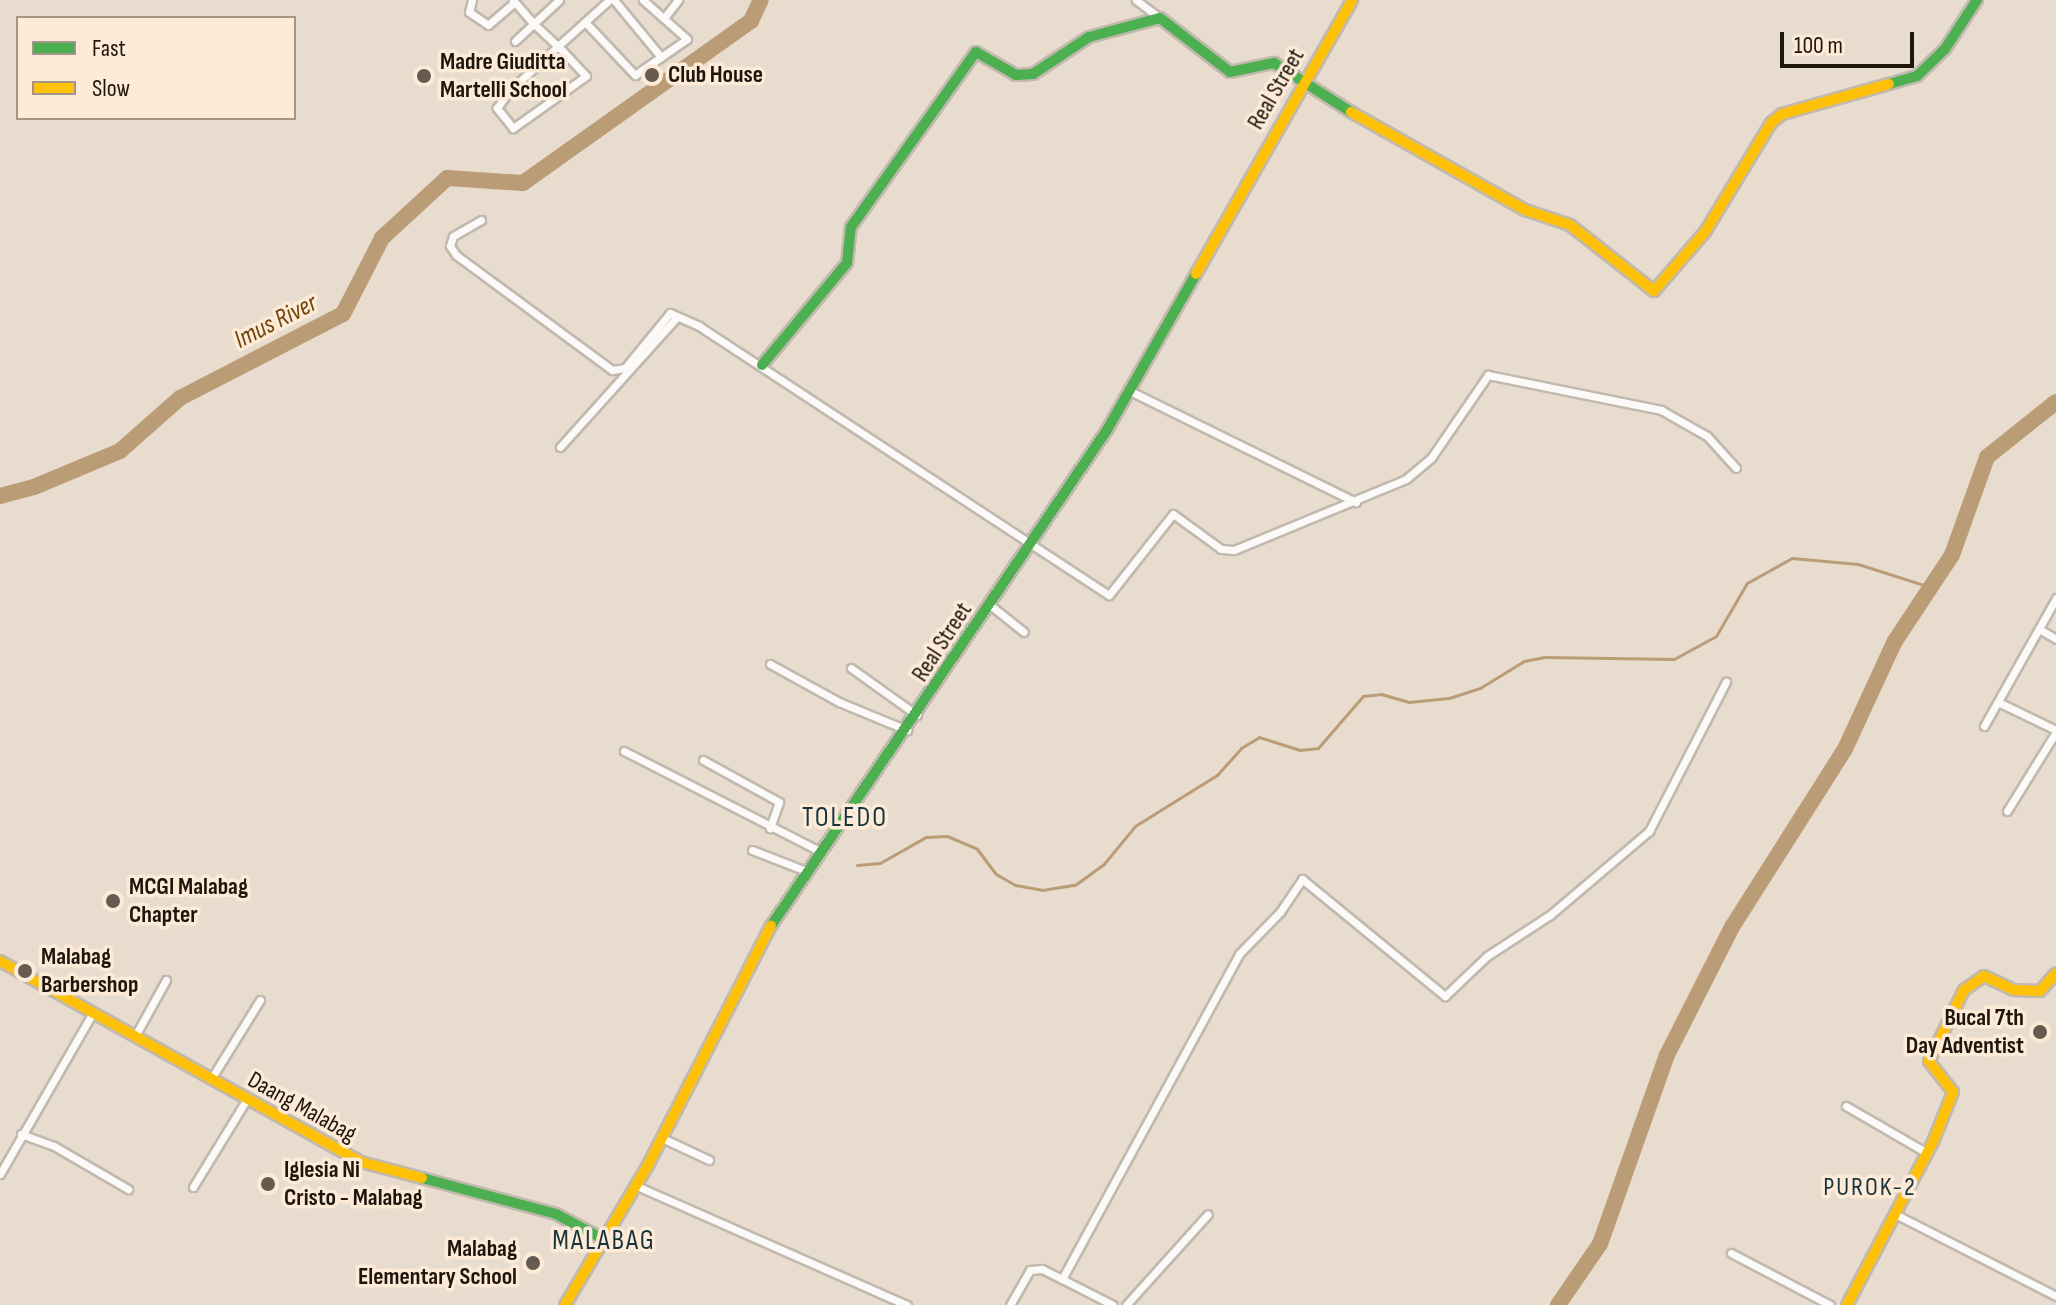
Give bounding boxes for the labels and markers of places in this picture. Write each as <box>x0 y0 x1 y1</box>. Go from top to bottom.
place label: Madre Giuditta Martelli School <box>440 48 567 104</box>
place label: Club House <box>668 61 763 89</box>
marker: Club House <box>643 66 661 84</box>
marker: Madre Giuditta Martelli School <box>415 67 433 85</box>
place label: MCGI Malabag Chapter <box>129 873 248 929</box>
marker: MCGI Malabag Chapter <box>104 892 122 910</box>
place label: Malabag Barbershop <box>41 943 138 999</box>
marker: Malabag Barbershop <box>16 962 34 980</box>
place label: Bucal 7th Day Adventist <box>1906 1004 2024 1060</box>
marker: Bucal 7th Day Adventist <box>2031 1023 2049 1041</box>
place label: Iglesia Ni Cristo - Malabag <box>284 1156 423 1212</box>
marker: Iglesia Ni Cristo - Malabag <box>259 1175 277 1193</box>
place label: Malabag Elementary School <box>358 1235 517 1291</box>
marker: Malabag Elementary School <box>524 1254 542 1272</box>

